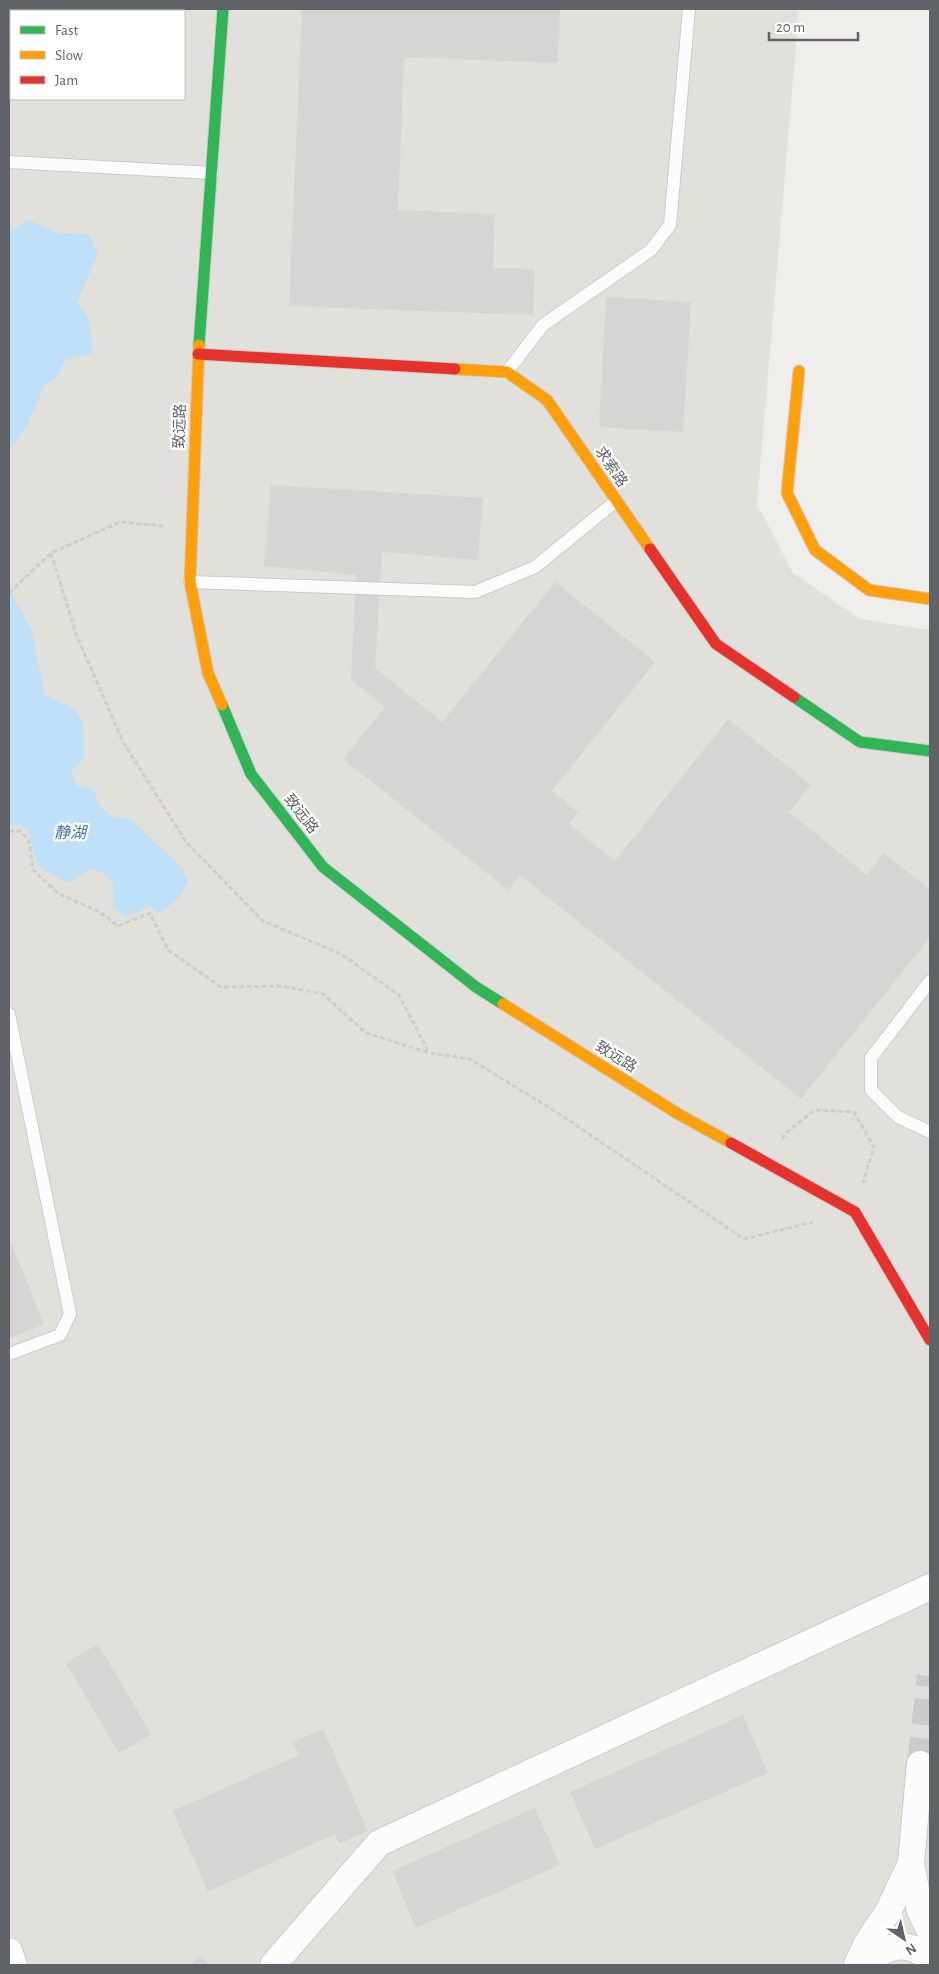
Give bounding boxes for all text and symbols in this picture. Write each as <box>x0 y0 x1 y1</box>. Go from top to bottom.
legend <box>10 10 185 100</box>
scale bar <box>769 10 858 42</box>
text: 20 m <box>776 20 805 35</box>
text: Fast <box>55 23 79 38</box>
text: Slow <box>55 48 83 63</box>
text: Jam <box>55 73 78 88</box>
street label: 致远路 <box>171 403 188 449</box>
street label: 求索路 <box>592 444 631 490</box>
street label: 致远路 <box>281 791 322 836</box>
water label: 静湖 <box>54 824 89 841</box>
street label: 致远路 <box>593 1038 640 1075</box>
north arrow <box>879 1914 929 1964</box>
text: N <box>903 1940 919 1957</box>

